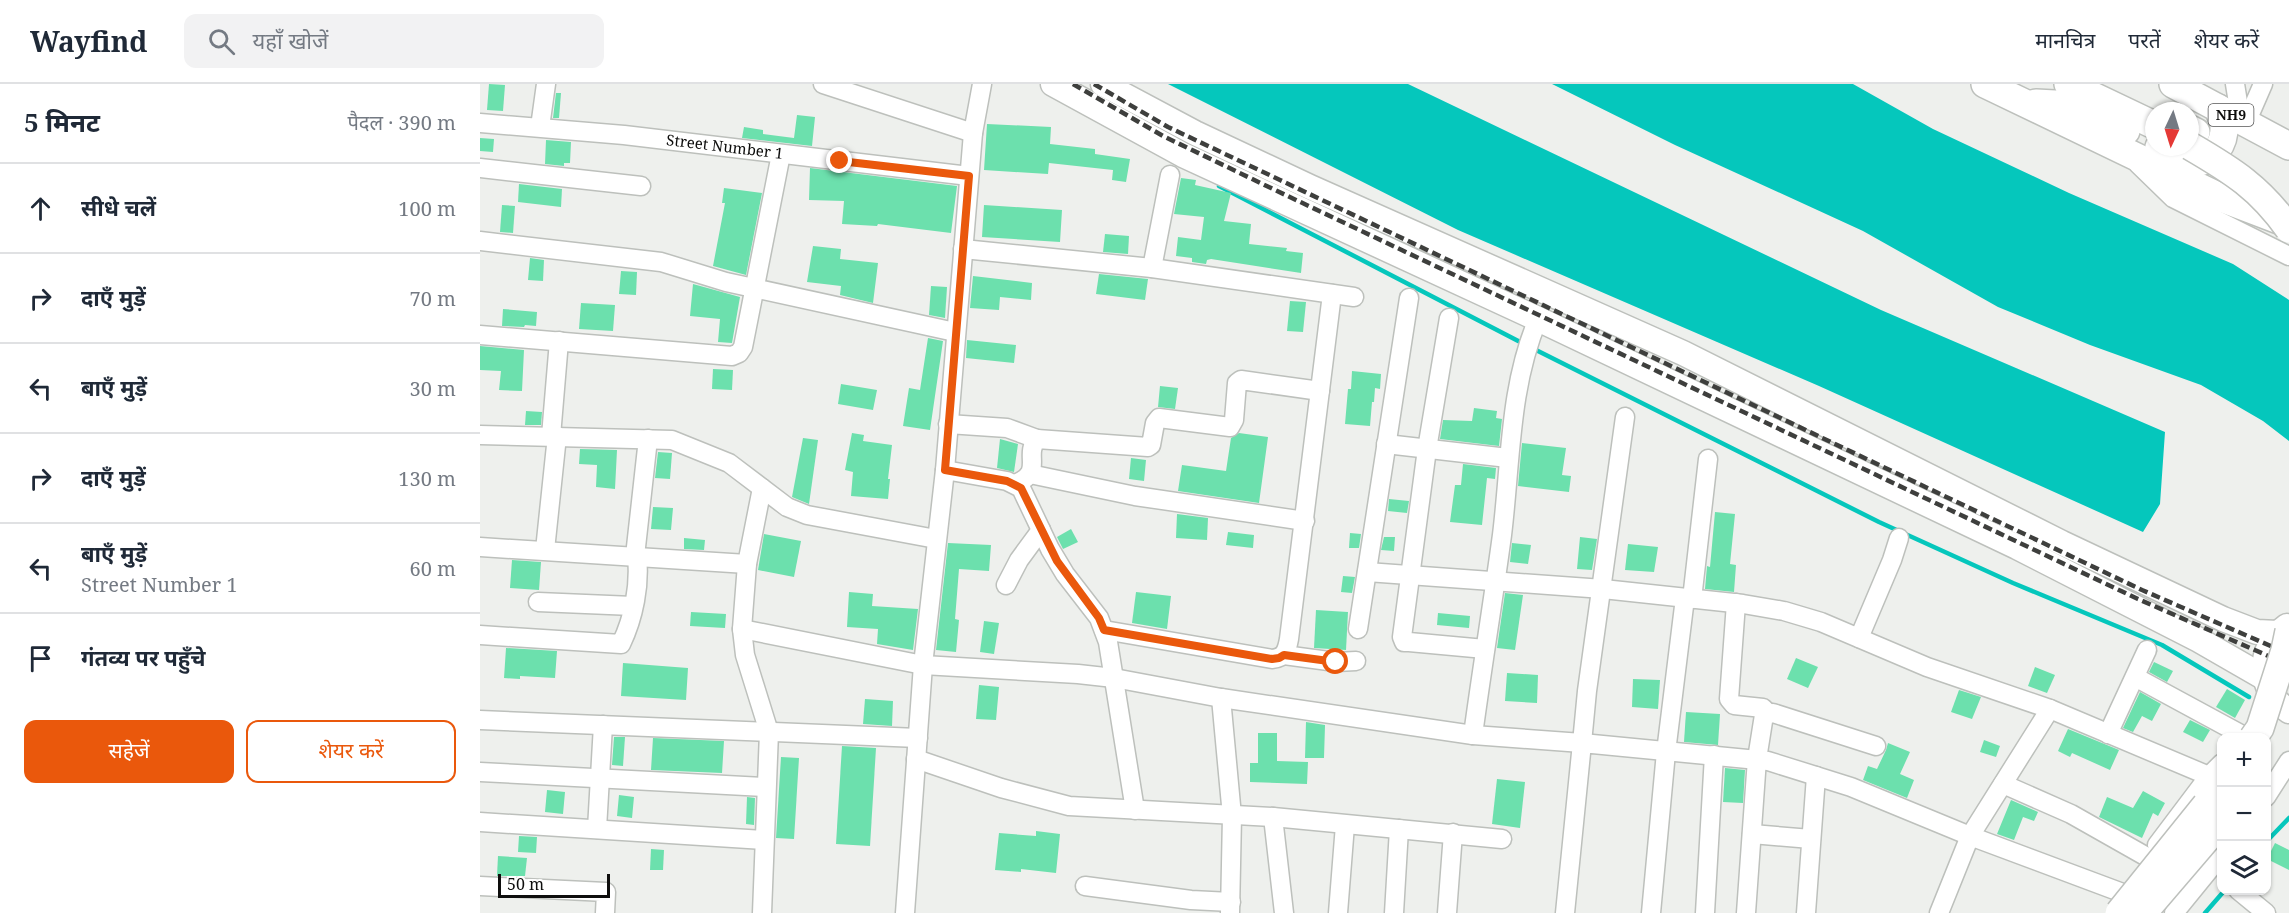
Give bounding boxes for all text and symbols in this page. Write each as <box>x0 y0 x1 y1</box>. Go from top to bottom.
search box <box>184 14 604 68</box>
text: Wayfind <box>30 22 148 60</box>
icon: search <box>205 25 238 58</box>
text: यहाँ खोजें <box>253 25 328 55</box>
text: मानचित्र <box>2035 26 2095 54</box>
text: परतें <box>2128 26 2161 54</box>
text: शेयर करें <box>2194 26 2259 54</box>
north arrow <box>2145 102 2199 156</box>
text: 5 मिनट <box>24 104 100 140</box>
road number: NH9 <box>2208 104 2254 126</box>
text: पैदल · 390 m <box>347 109 456 136</box>
street label: Street Number 1 <box>665 129 784 163</box>
route end <box>826 147 852 173</box>
icon: ahead <box>24 192 57 225</box>
text: सीधे चलें <box>81 192 156 222</box>
text: 100 m <box>398 195 456 222</box>
icon: right <box>24 282 57 315</box>
text: दाएँ मुड़ें <box>81 282 146 312</box>
text: 70 m <box>410 285 456 312</box>
icon: left <box>24 372 57 405</box>
text: बाएँ मुड़ें <box>81 372 147 402</box>
text: 30 m <box>410 375 456 402</box>
icon: right <box>24 462 57 495</box>
text: दाएँ मुड़ें <box>81 462 146 492</box>
text: 130 m <box>398 465 456 492</box>
text: बाएँ मुड़ें <box>81 538 147 568</box>
icon: left <box>24 552 57 585</box>
text: 60 m <box>410 555 456 582</box>
text: Street Number 1 <box>81 571 238 598</box>
icon: arrive <box>24 642 57 675</box>
text: गंतव्य पर पहुँचे <box>81 642 206 672</box>
route start <box>1322 648 1348 674</box>
button: सहेजें <box>24 720 234 783</box>
button: शेयर करें <box>246 720 456 783</box>
map controls <box>2217 733 2271 895</box>
button: + <box>2217 733 2271 787</box>
button: − <box>2217 787 2271 841</box>
button: layers <box>2217 841 2271 895</box>
scale bar <box>498 871 610 898</box>
text: 50 m <box>507 873 544 895</box>

